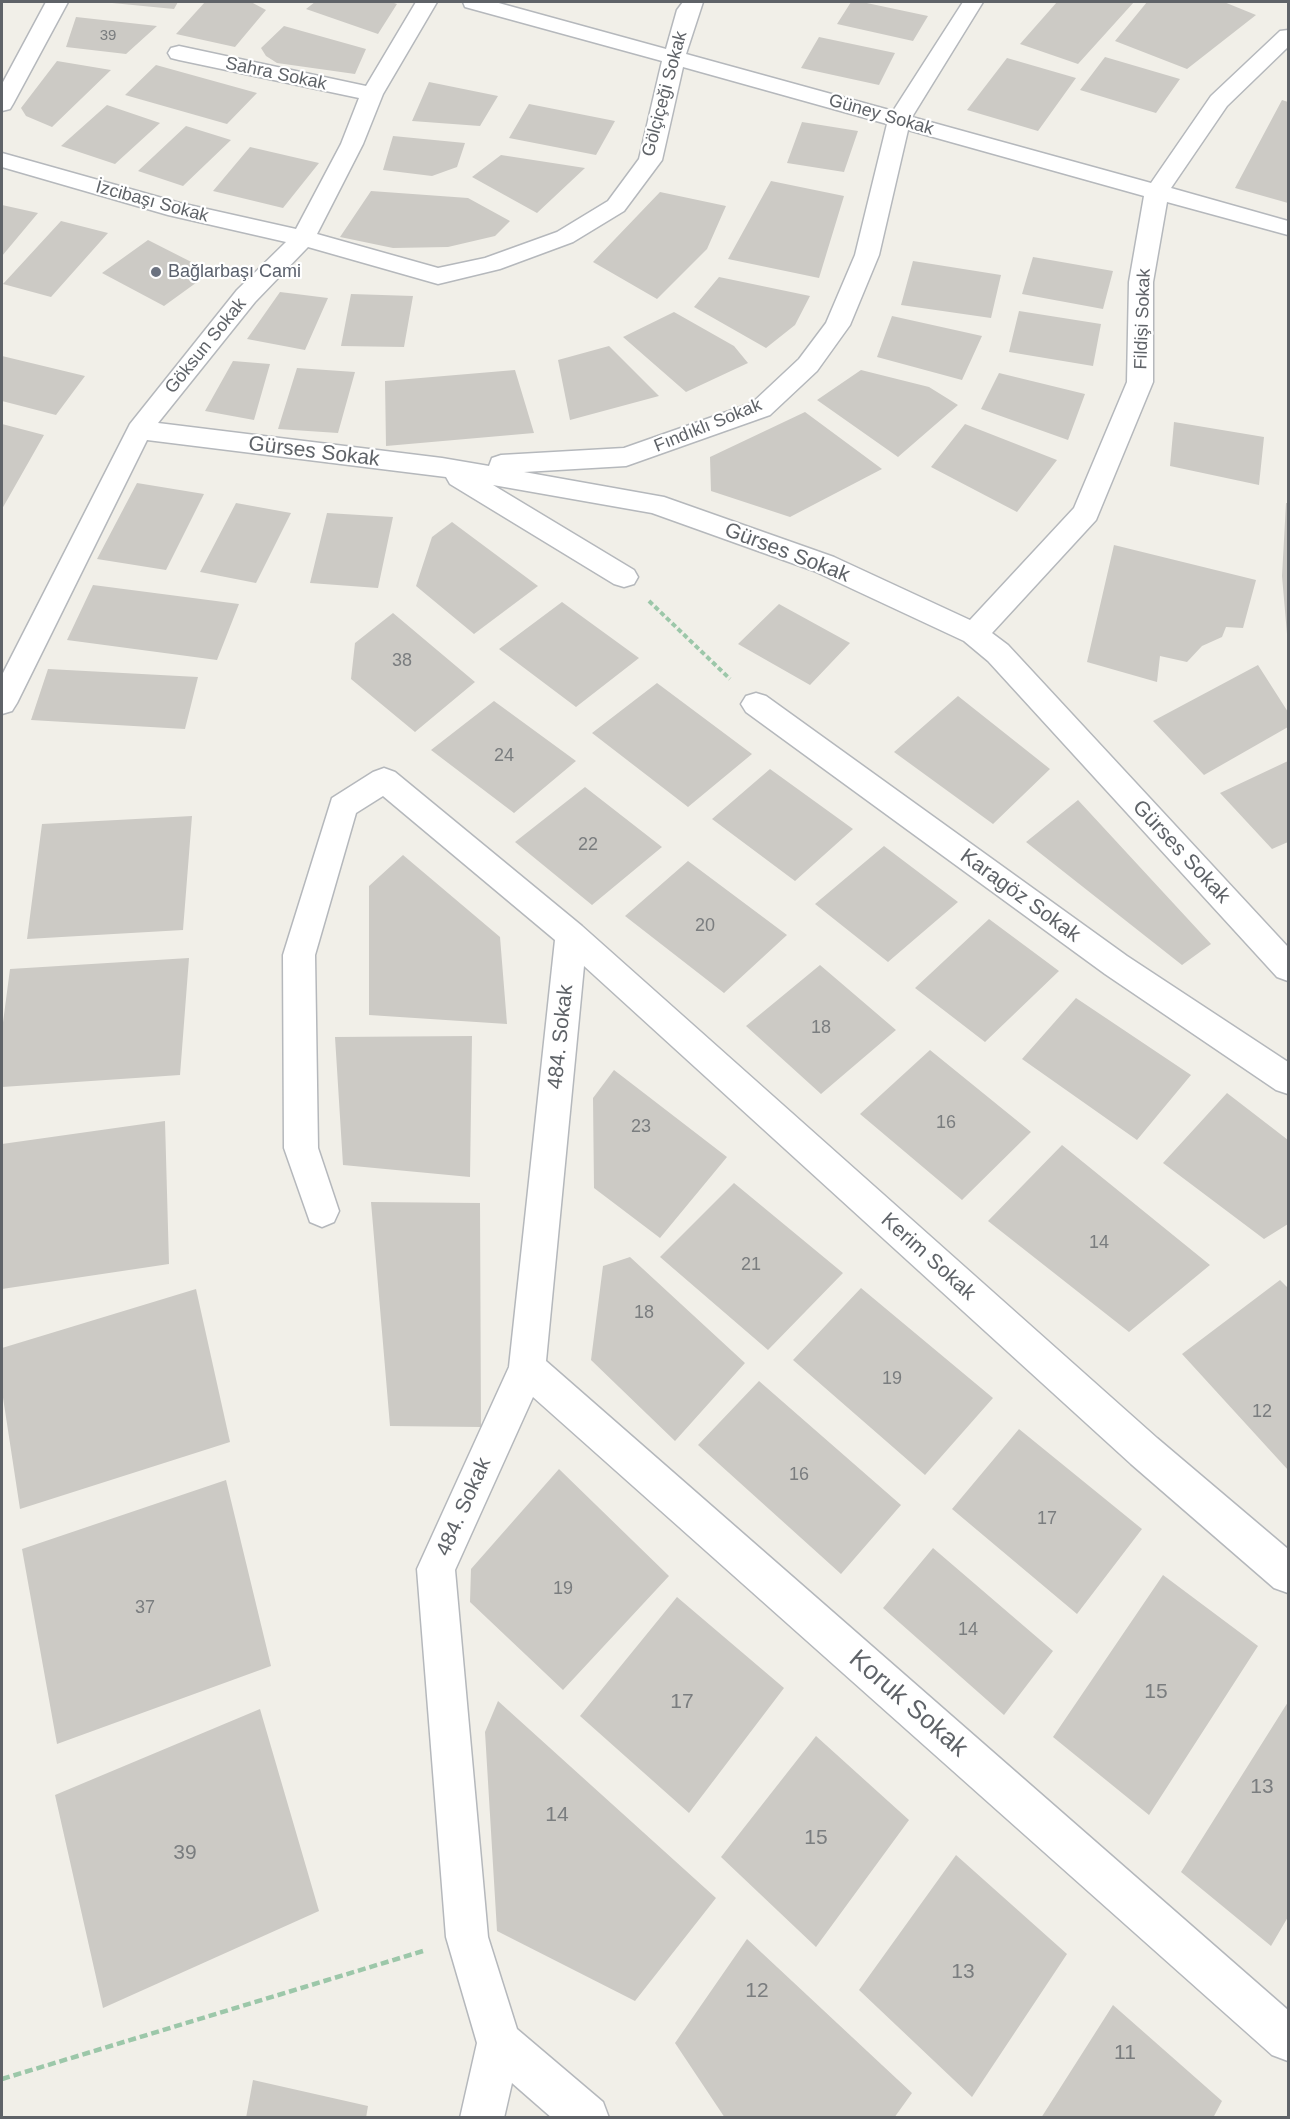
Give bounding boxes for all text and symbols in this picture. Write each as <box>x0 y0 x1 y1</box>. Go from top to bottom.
house number: 39 <box>100 27 116 45</box>
street label: Gölçiçeği Sokak <box>638 29 692 159</box>
street label: Sahra Sokak <box>223 53 329 95</box>
street label: Güney Sokak <box>826 90 936 140</box>
street label: İzcibaşı Sokak <box>93 177 211 227</box>
place label: Bağlarbaşı Cami <box>168 261 301 283</box>
marker: Bağlarbaşı Cami <box>149 265 163 279</box>
street label: Fildişi Sokak <box>1130 268 1156 370</box>
street label: Göksun Sokak <box>161 294 251 398</box>
street label: Fındıklı Sokak <box>651 395 765 457</box>
street label: Gürses Sokak <box>247 431 381 473</box>
street label: Gürses Sokak <box>721 518 853 588</box>
house number: 38 <box>392 650 412 672</box>
house number: 24 <box>494 745 514 767</box>
street label: Gürses Sokak <box>1127 795 1235 909</box>
house number: 22 <box>578 834 598 856</box>
street label: Karagöz Sokak <box>955 844 1085 948</box>
house number: 20 <box>695 915 715 937</box>
street label: 484. Sokak <box>543 983 579 1091</box>
house number: 18 <box>811 1017 831 1039</box>
house number: 16 <box>936 1112 956 1134</box>
house number: 23 <box>631 1116 651 1138</box>
street label: Kerim Sokak <box>875 1208 981 1306</box>
house number: 14 <box>1089 1232 1109 1254</box>
house number: 21 <box>741 1254 761 1276</box>
house number: 18 <box>634 1302 654 1324</box>
house number: 19 <box>882 1368 902 1390</box>
house number: 12 <box>1252 1401 1272 1423</box>
street label: 484. Sokak <box>431 1454 497 1560</box>
house number: 16 <box>789 1464 809 1486</box>
house number: 17 <box>1037 1508 1057 1530</box>
house number: 19 <box>553 1578 573 1600</box>
house number: 37 <box>135 1597 155 1619</box>
house number: 14 <box>958 1619 978 1641</box>
street label: Koruk Sokak <box>842 1644 974 1764</box>
house number: 15 <box>1144 1679 1168 1705</box>
house number: 17 <box>670 1689 694 1715</box>
house number: 13 <box>1250 1774 1274 1800</box>
house number: 14 <box>545 1802 569 1828</box>
house number: 15 <box>804 1825 828 1851</box>
house number: 39 <box>173 1840 197 1866</box>
house number: 13 <box>951 1959 975 1985</box>
house number: 12 <box>745 1978 769 2004</box>
house number: 11 <box>1114 2040 1136 2066</box>

